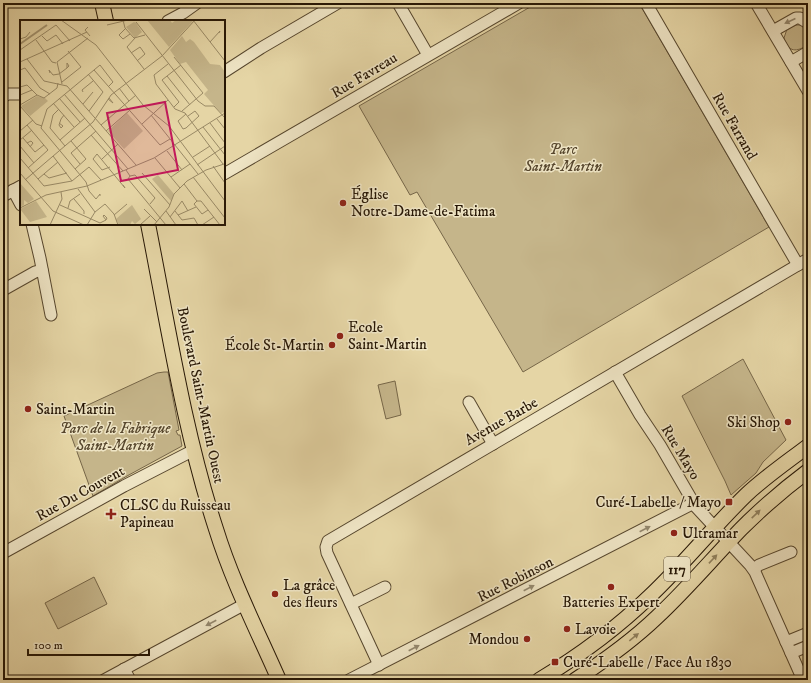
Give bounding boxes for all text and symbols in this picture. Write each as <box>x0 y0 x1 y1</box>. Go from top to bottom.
one-way arrow <box>785 18 796 24</box>
inset map <box>20 20 225 225</box>
street label: Rue Favreau <box>328 48 401 103</box>
street label: Rue Farrand <box>708 89 762 164</box>
park label: Parc Saint-Martin <box>523 140 602 176</box>
place label: Église Notre-Dame-de-Fatima <box>351 185 496 221</box>
marker: Église Notre-Dame-de-Fatima <box>338 198 348 208</box>
street label: Boulevard Saint-Martin Ouest <box>173 305 229 485</box>
place label: Ecole Saint-Martin <box>348 318 427 354</box>
marker: Ecole Saint-Martin <box>335 331 345 341</box>
place label: École St-Martin <box>225 336 324 355</box>
marker: École St-Martin <box>327 340 337 350</box>
street label: Avenue Barbe <box>461 393 541 450</box>
place label: Saint-Martin <box>36 400 115 419</box>
marker: Saint-Martin <box>23 404 33 414</box>
place label: Ski Shop <box>727 413 780 432</box>
marker: Ski Shop <box>783 417 793 427</box>
park label: Parc de la Fabrique Saint-Martin <box>60 419 171 455</box>
street label: Rue Mayo <box>657 421 704 483</box>
street label: Rue Du Couvent <box>33 461 128 526</box>
place label: Curé-Labelle / Mayo <box>595 493 721 512</box>
place label: CLSC du Ruisseau Papineau <box>120 496 231 532</box>
marker: Curé-Labelle / Mayo <box>724 497 734 507</box>
marker: CLSC du Ruisseau Papineau <box>105 508 117 520</box>
one-way arrow <box>751 509 761 519</box>
place label: Ultramar <box>682 524 738 543</box>
one-way arrow <box>639 526 651 532</box>
marker: Ultramar <box>669 528 679 538</box>
street label: Rue Robinson <box>474 552 557 607</box>
one-way arrow <box>708 554 717 564</box>
road number: 117 <box>664 557 690 581</box>
place label: La grâce des fleurs <box>283 576 337 612</box>
marker: Batteries Expert <box>606 582 616 592</box>
one-way arrow <box>524 585 535 592</box>
marker: La grâce des fleurs <box>270 589 280 599</box>
place label: Batteries Expert <box>562 593 660 612</box>
one-way arrow <box>205 620 217 626</box>
place label: Lavoie <box>575 620 616 639</box>
marker: Lavoie <box>562 624 572 634</box>
place label: Mondou <box>468 630 519 649</box>
scale bar <box>28 631 149 657</box>
one-way arrow <box>629 633 640 642</box>
marker: Mondou <box>522 634 532 644</box>
text: 100 m <box>34 638 63 653</box>
one-way arrow <box>408 644 420 651</box>
place label: Curé-Labelle / Face Au 1830 <box>563 653 732 672</box>
marker: Curé-Labelle / Face Au 1830 <box>550 657 560 667</box>

